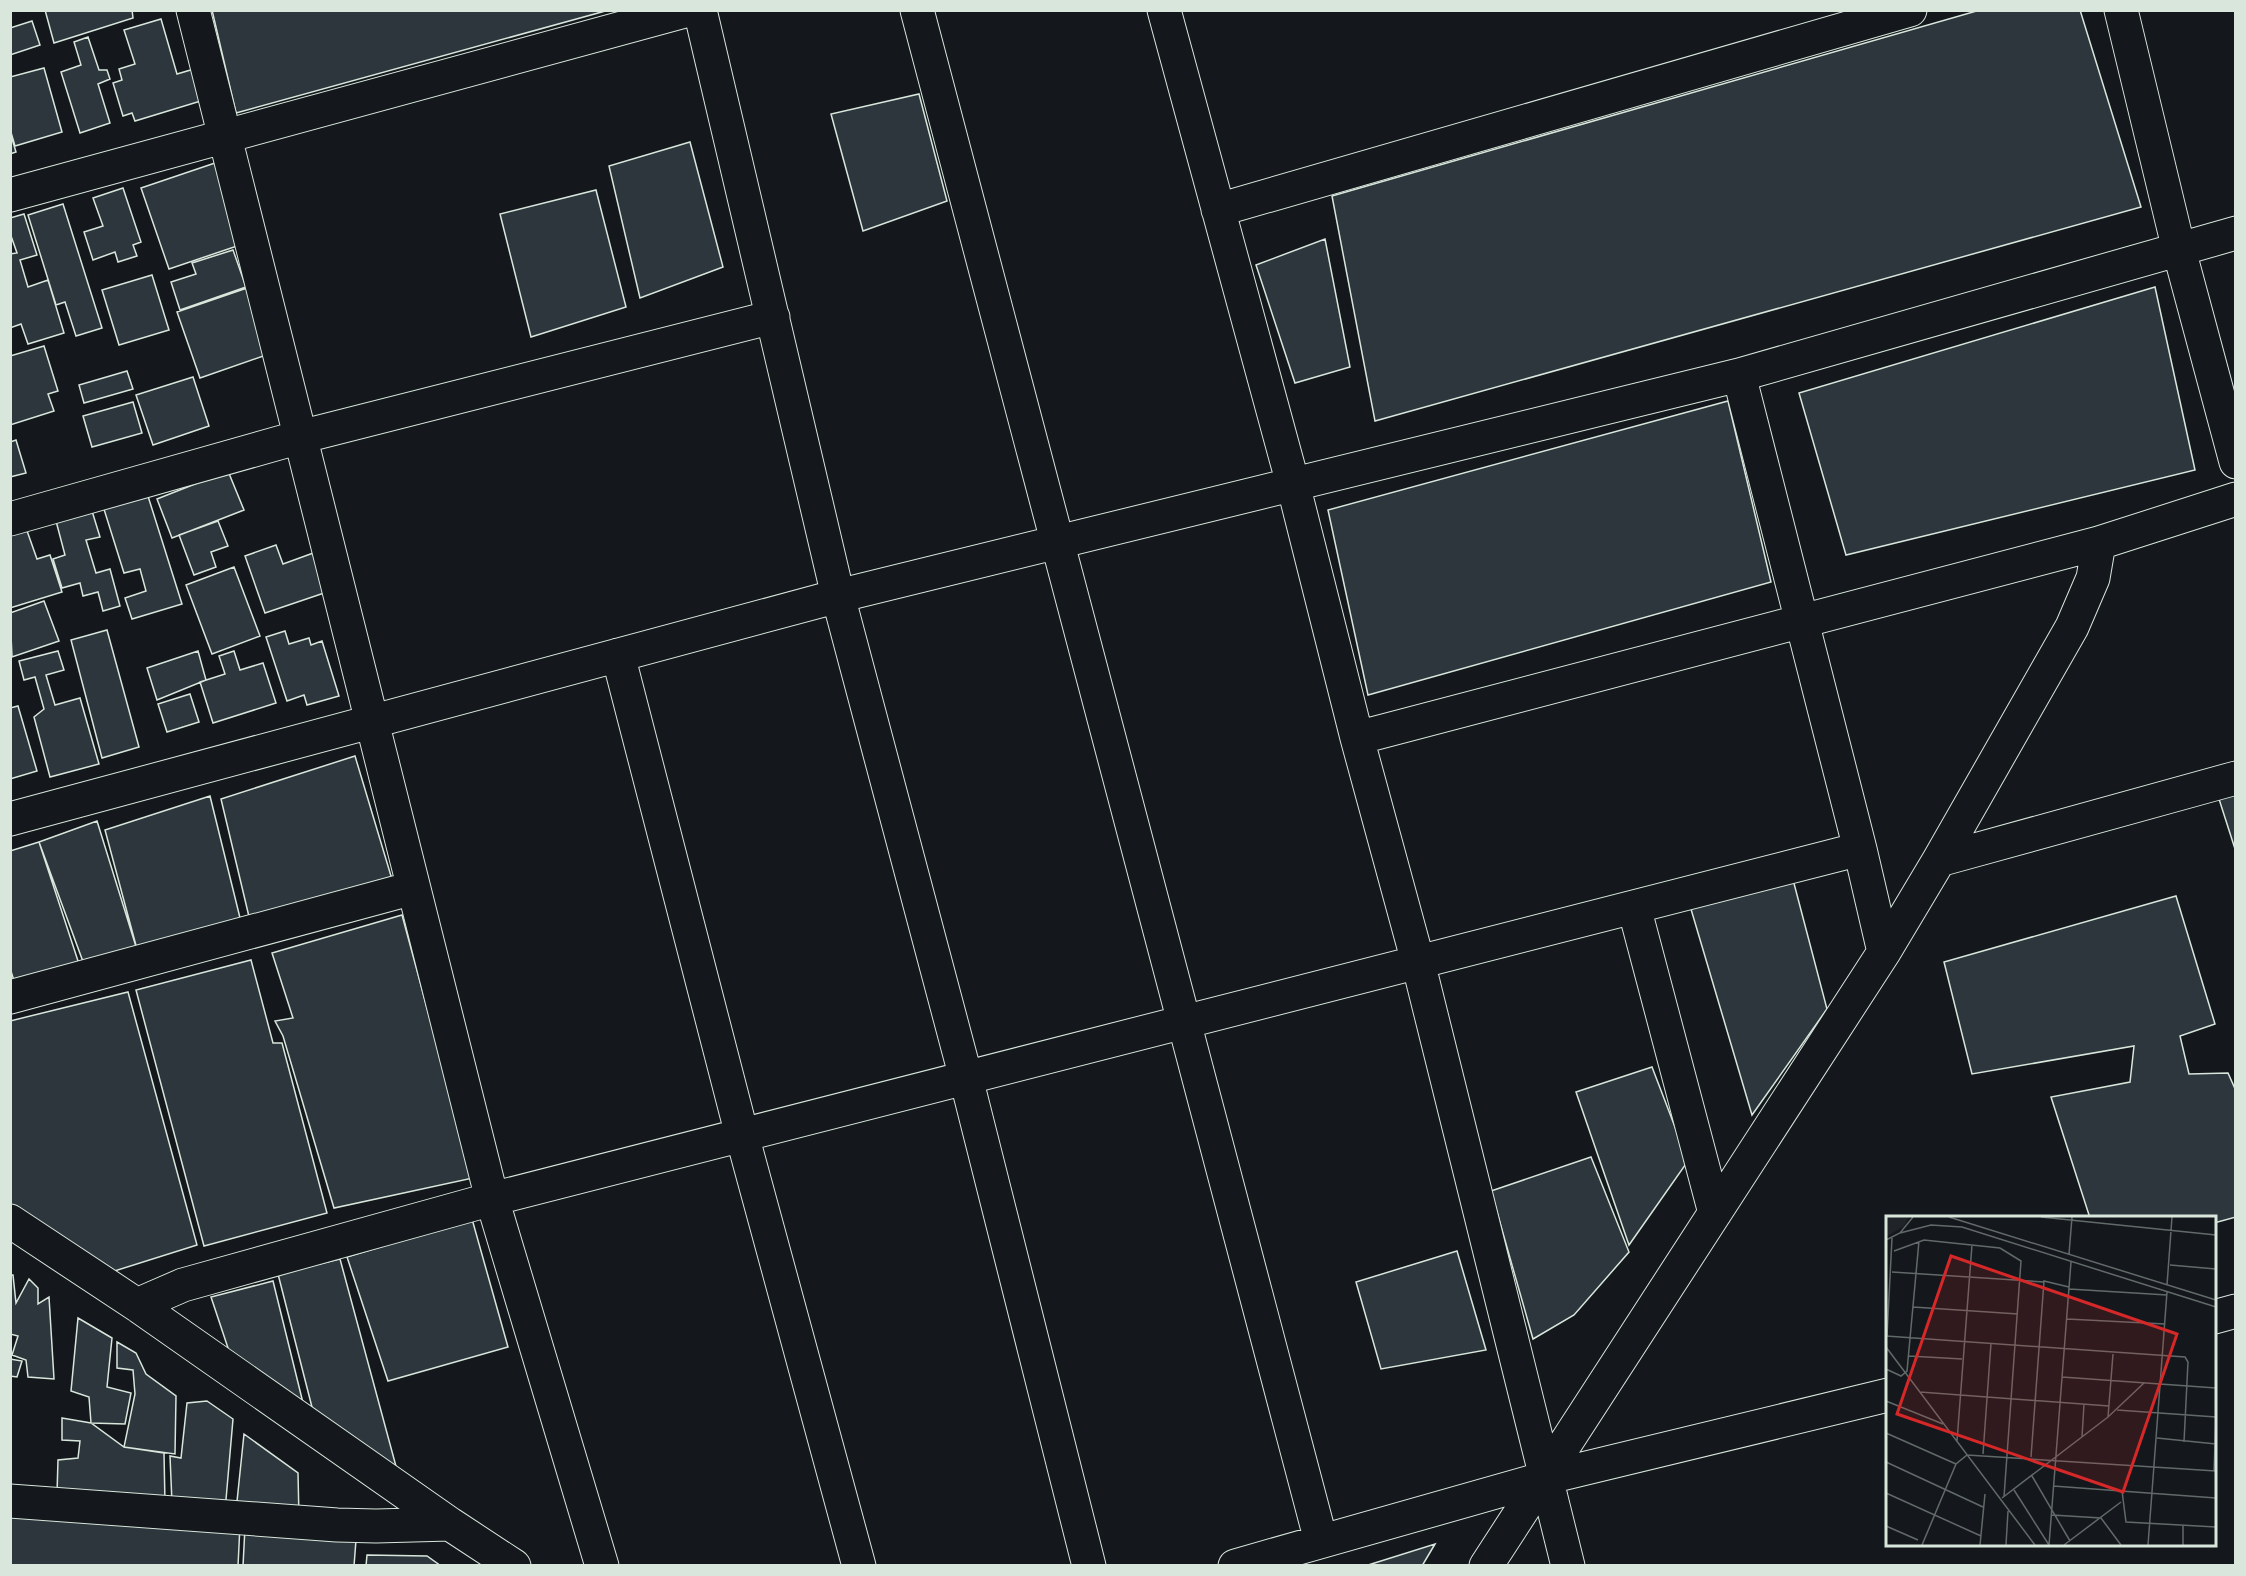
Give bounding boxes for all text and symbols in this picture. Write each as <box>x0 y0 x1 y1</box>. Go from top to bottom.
inset map <box>1886 1216 2216 1546</box>

